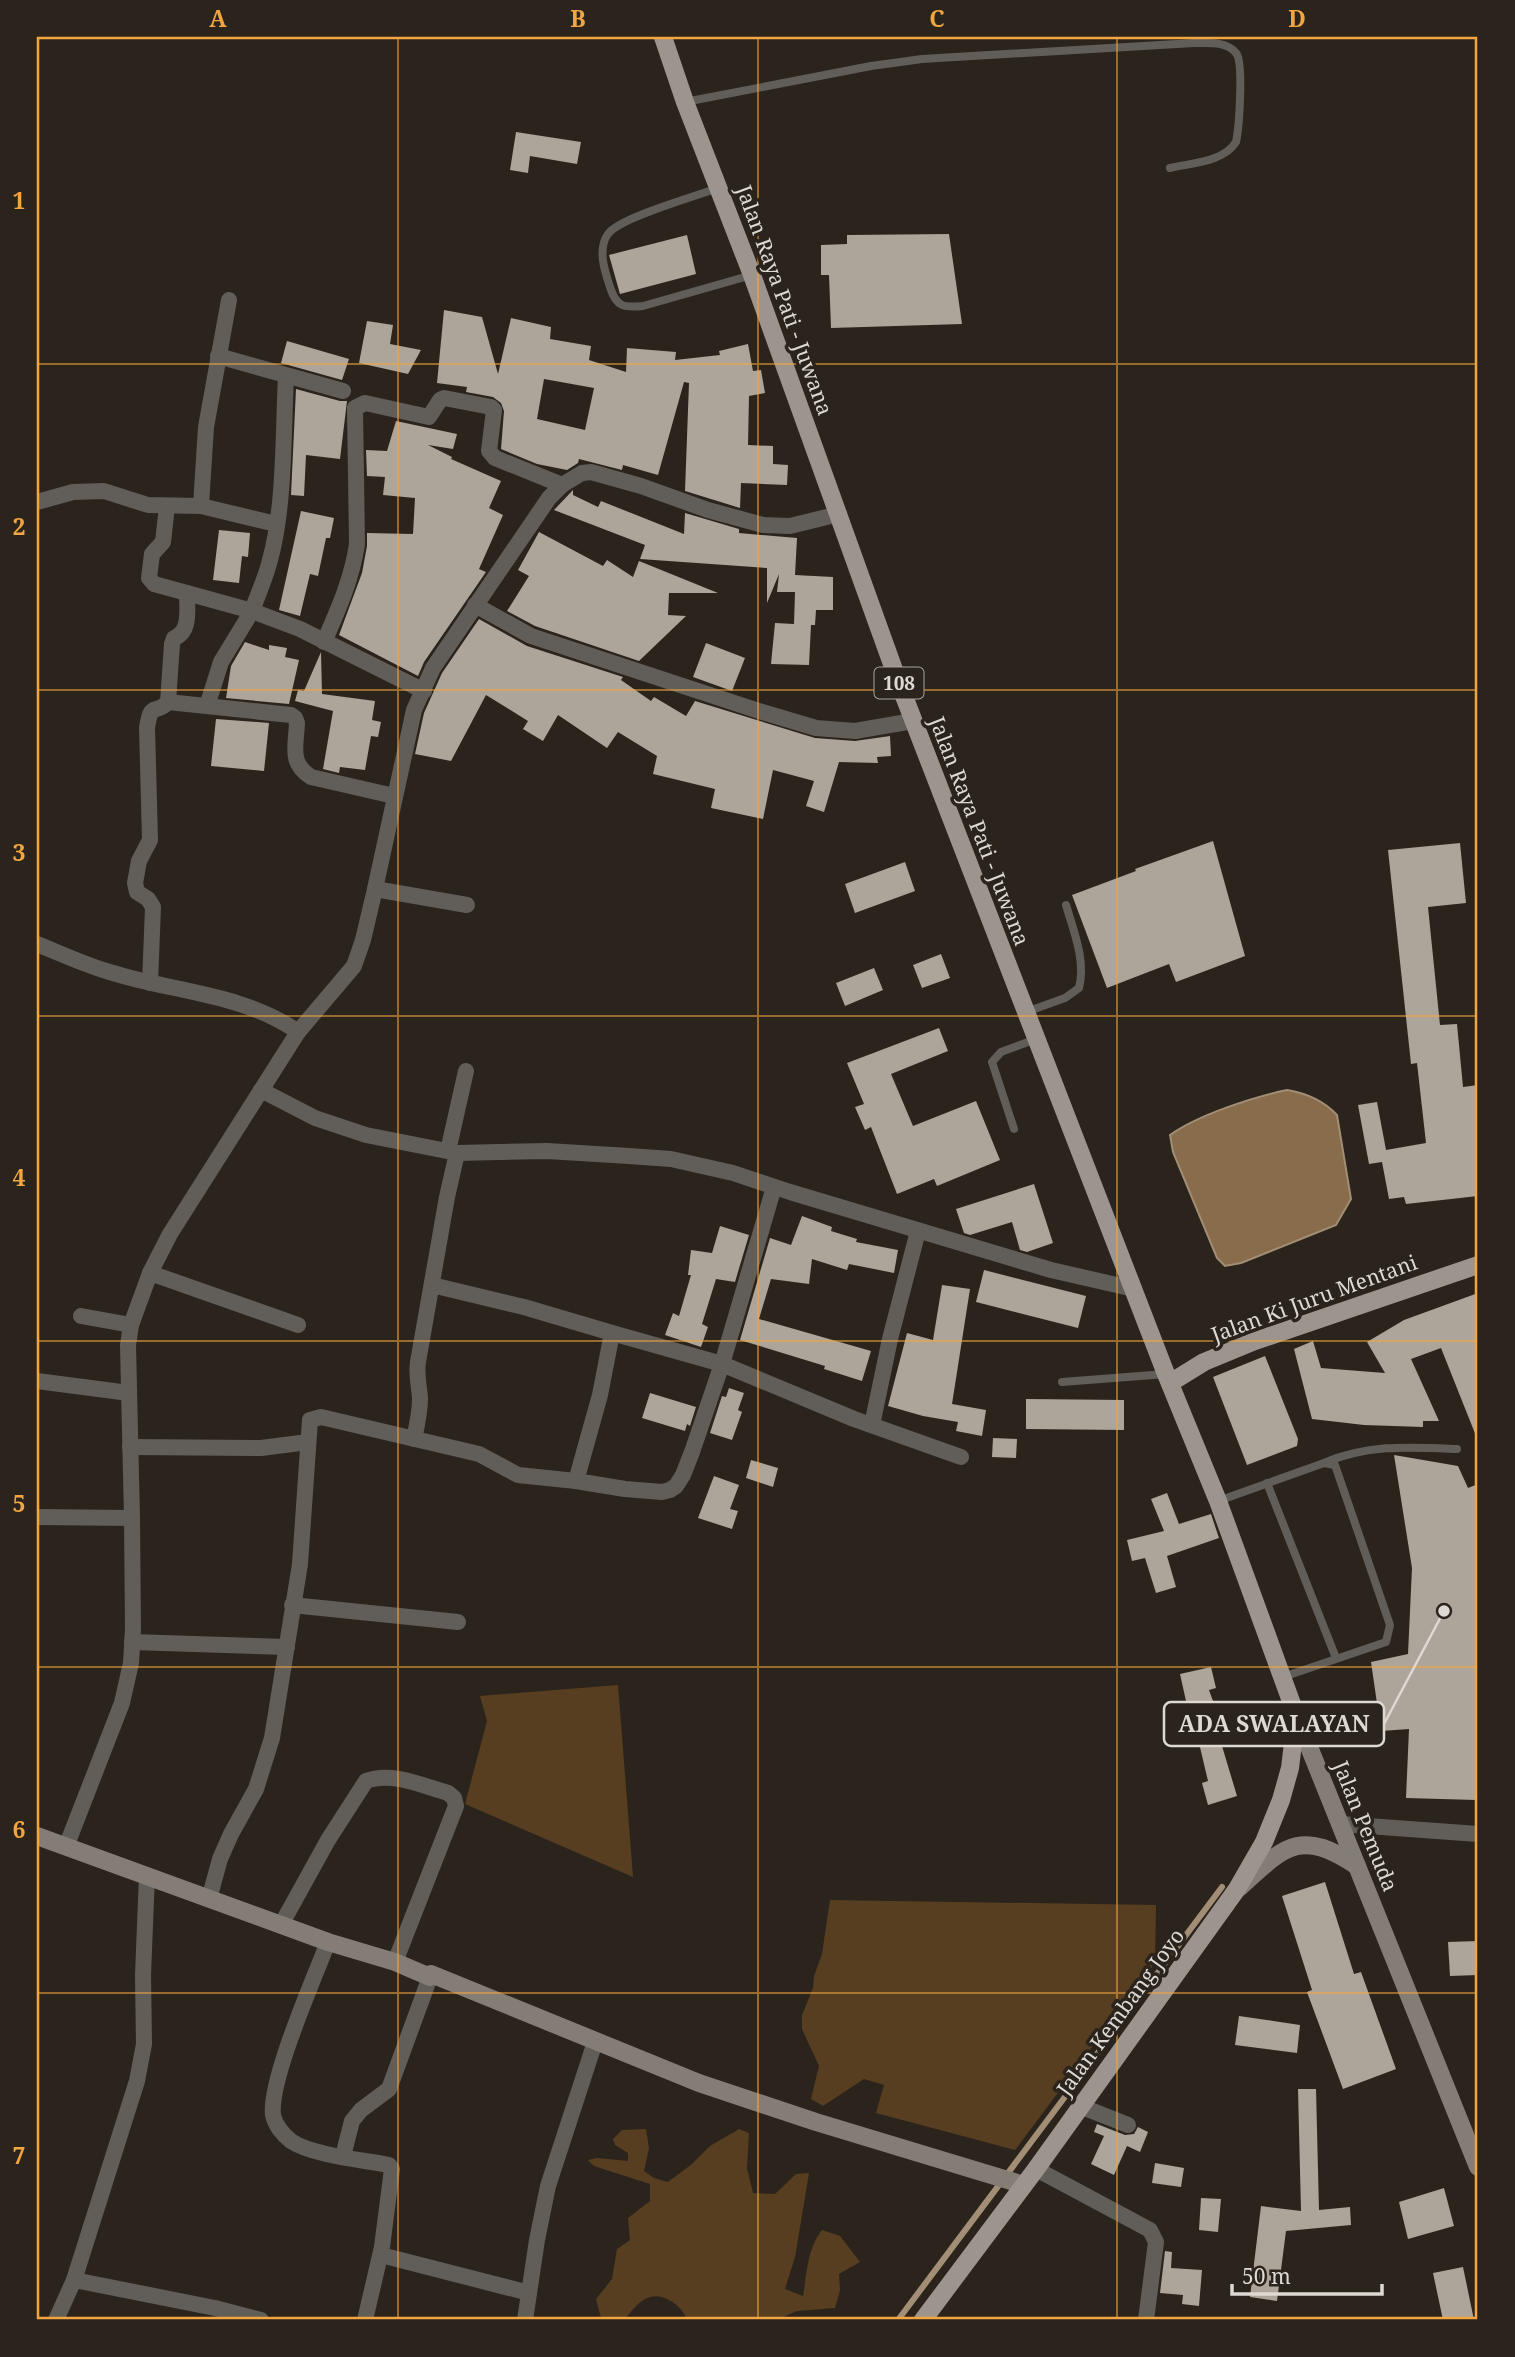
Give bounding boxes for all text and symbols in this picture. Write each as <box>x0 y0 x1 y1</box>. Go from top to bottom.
text: A <box>209 2 227 34</box>
text: B <box>570 2 586 34</box>
text: C <box>929 2 945 34</box>
text: D <box>1288 2 1306 34</box>
street label: Jalan Raya Pati - Juwana <box>730 180 840 419</box>
text: 1 <box>13 184 26 216</box>
text: 2 <box>13 510 26 542</box>
road number: 108 <box>874 668 923 698</box>
street label: Jalan Raya Pati - Juwana <box>923 712 1037 950</box>
text: 3 <box>13 836 26 868</box>
text: 4 <box>13 1161 26 1193</box>
street label: Jalan Ki Juru Mentani <box>1206 1248 1421 1349</box>
text: 5 <box>13 1487 26 1519</box>
callout: ADA SWALAYAN <box>1164 1702 1384 1746</box>
text: ADA SWALAYAN <box>1178 1707 1370 1739</box>
street label: Jalan Pemuda <box>1327 1756 1405 1895</box>
text: 6 <box>13 1813 26 1845</box>
street label: Jalan Kembang Joyo <box>1049 1923 1190 2102</box>
text: 7 <box>13 2139 26 2171</box>
scale bar <box>1232 2252 1382 2296</box>
text: 50 m <box>1242 2262 1291 2290</box>

